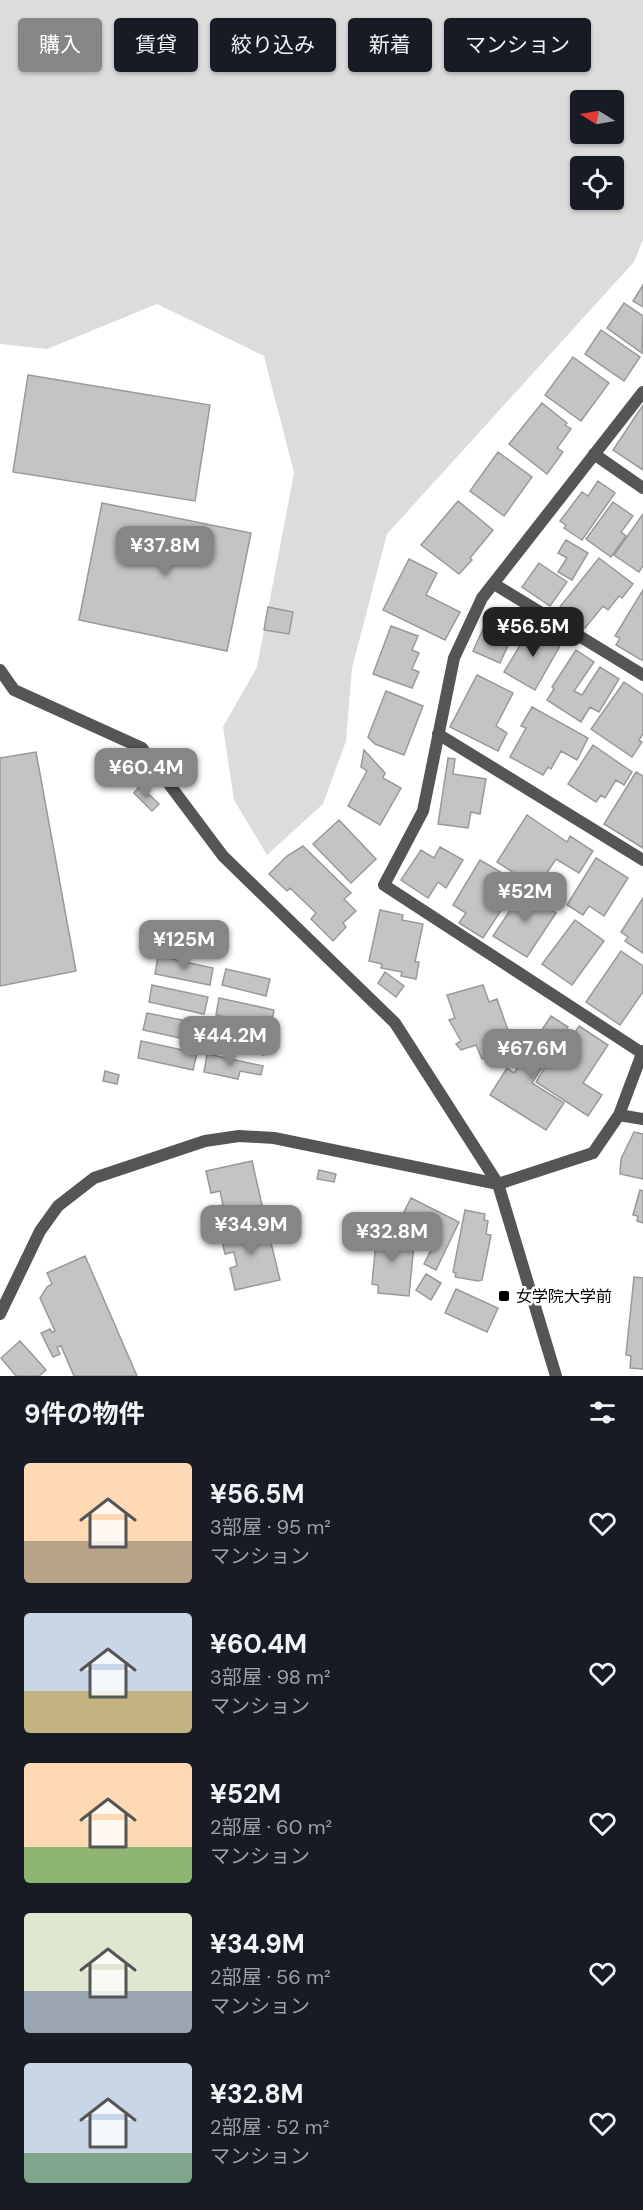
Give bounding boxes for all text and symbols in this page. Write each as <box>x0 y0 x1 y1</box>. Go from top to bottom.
chip: 購入 <box>18 18 102 72</box>
chip: 賃貸 <box>114 18 198 72</box>
chip: 絞り込み <box>210 18 336 72</box>
chip: 新着 <box>348 18 432 72</box>
chip: マンション <box>444 18 591 72</box>
north arrow <box>570 90 624 144</box>
map controls <box>570 90 624 210</box>
button: locate <box>570 156 624 210</box>
pin: ¥37.8M <box>116 526 214 577</box>
text: ¥37.8M <box>130 532 200 558</box>
pin: ¥56.5M <box>484 607 582 658</box>
text: ¥56.5M <box>497 613 569 639</box>
pin: ¥60.4M <box>97 748 195 799</box>
text: ¥60.4M <box>109 754 183 780</box>
pin: ¥52M <box>489 872 561 923</box>
text: ¥52M <box>498 878 552 904</box>
pin: ¥125M <box>142 920 226 971</box>
text: ¥125M <box>153 926 215 952</box>
pin: ¥44.2M <box>181 1016 279 1067</box>
text: ¥44.2M <box>193 1022 267 1048</box>
pin: ¥67.6M <box>483 1029 581 1080</box>
text: ¥67.6M <box>497 1035 567 1061</box>
pin: ¥34.9M <box>202 1205 300 1256</box>
text: ¥34.9M <box>215 1211 287 1237</box>
pin: ¥32.8M <box>343 1212 441 1263</box>
text: ¥32.8M <box>356 1218 428 1244</box>
place label: 女学院大学前 <box>516 1286 612 1307</box>
marker: 女学院大学前 <box>497 1289 511 1303</box>
icon: filters <box>586 1396 619 1429</box>
text: 9件の物件 <box>24 1397 145 1431</box>
text: ¥56.5M <box>210 1477 304 1511</box>
icon: home <box>72 1487 144 1559</box>
icon: heart <box>586 1507 619 1540</box>
text: 3部屋 · 95 m² <box>210 1514 331 1540</box>
text: マンション <box>210 1543 310 1569</box>
text: ¥60.4M <box>210 1627 307 1661</box>
icon: home <box>72 1637 144 1709</box>
icon: heart <box>586 1657 619 1690</box>
text: 3部屋 · 98 m² <box>210 1664 331 1690</box>
text: マンション <box>210 1693 310 1719</box>
text: ¥52M <box>210 1777 281 1811</box>
icon: home <box>72 1787 144 1859</box>
icon: heart <box>586 1807 619 1840</box>
text: 2部屋 · 60 m² <box>210 1814 332 1840</box>
text: マンション <box>210 1843 310 1869</box>
text: ¥34.9M <box>210 1927 305 1961</box>
icon: home <box>72 1937 144 2009</box>
icon: heart <box>586 1957 619 1990</box>
text: 2部屋 · 56 m² <box>210 1964 331 1990</box>
text: マンション <box>210 1993 310 2019</box>
text: ¥32.8M <box>210 2077 304 2111</box>
icon: home <box>72 2087 144 2159</box>
icon: heart <box>586 2107 619 2140</box>
text: 2部屋 · 52 m² <box>210 2114 329 2140</box>
text: マンション <box>210 2143 310 2169</box>

